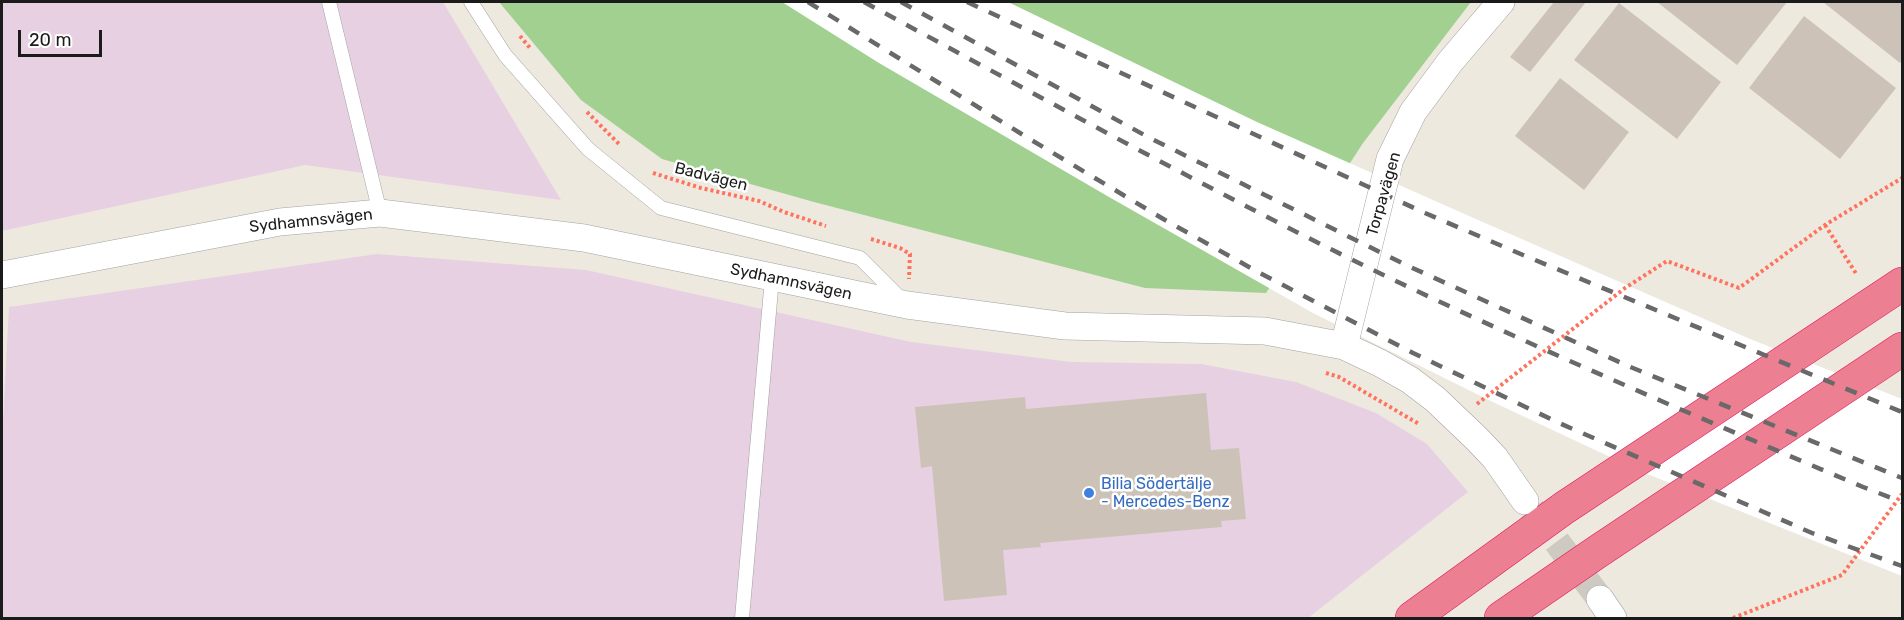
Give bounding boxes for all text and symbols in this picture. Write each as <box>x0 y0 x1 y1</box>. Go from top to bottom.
scale bar <box>21 18 105 56</box>
text: 20 m <box>29 29 71 51</box>
street label: Torpavägen <box>1363 150 1405 238</box>
street label: Badvägen <box>672 159 750 195</box>
street label: Sydhamnsvägen <box>248 205 374 237</box>
street label: Sydhamnsvägen <box>728 260 854 304</box>
place label: Bilia Södertälje - Mercedes-Benz <box>1101 474 1230 512</box>
marker: Bilia Södertälje - Mercedes-Benz <box>1082 486 1096 500</box>

